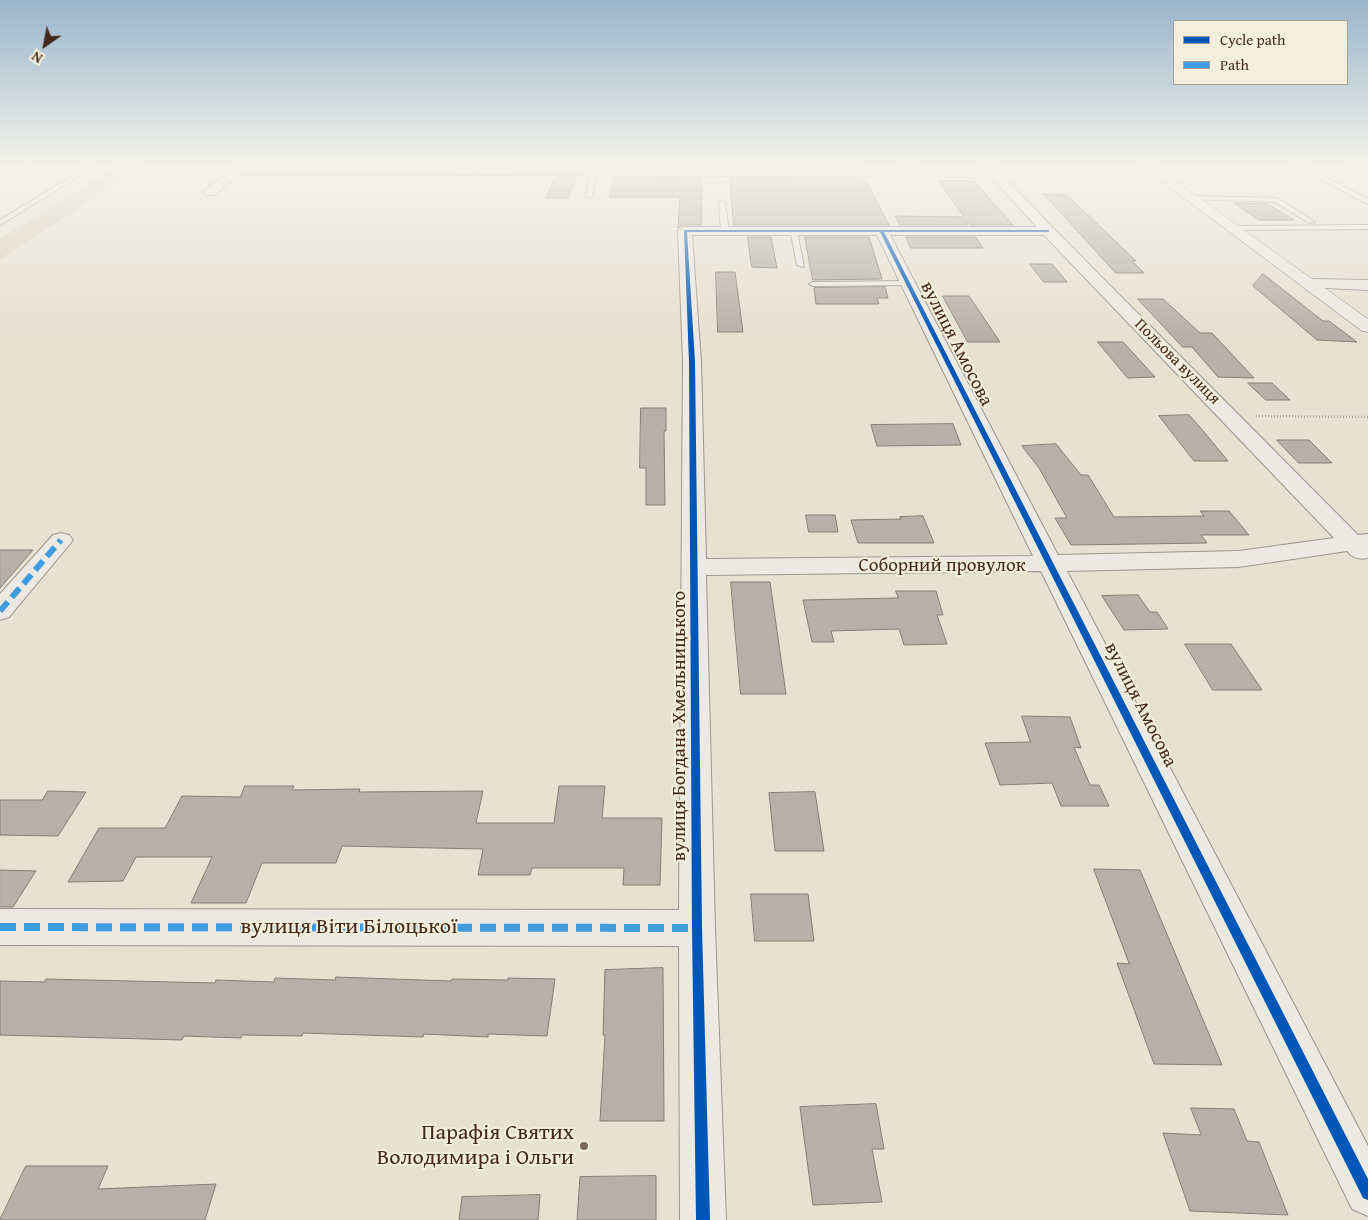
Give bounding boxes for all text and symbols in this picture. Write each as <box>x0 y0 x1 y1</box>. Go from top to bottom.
north arrow <box>20 20 70 70</box>
legend <box>1173 20 1348 85</box>
text: Cycle path <box>1220 29 1286 50</box>
text: N <box>27 47 46 69</box>
text: Path <box>1220 54 1249 75</box>
street label: вулиця Амосова <box>915 278 997 410</box>
street label: Польова вулиця <box>1130 315 1224 409</box>
street label: Соборний провулок <box>858 555 1026 577</box>
street label: вулиця Богдана Хмельницького <box>669 591 691 861</box>
street label: вулиця Амосова <box>1099 639 1181 771</box>
street label: вулиця Віти Білоцької <box>240 914 458 940</box>
place label: Парафія Святих Володимира і Ольги <box>377 1120 574 1172</box>
marker: Парафія Святих Володимира і Ольги <box>578 1140 590 1152</box>

